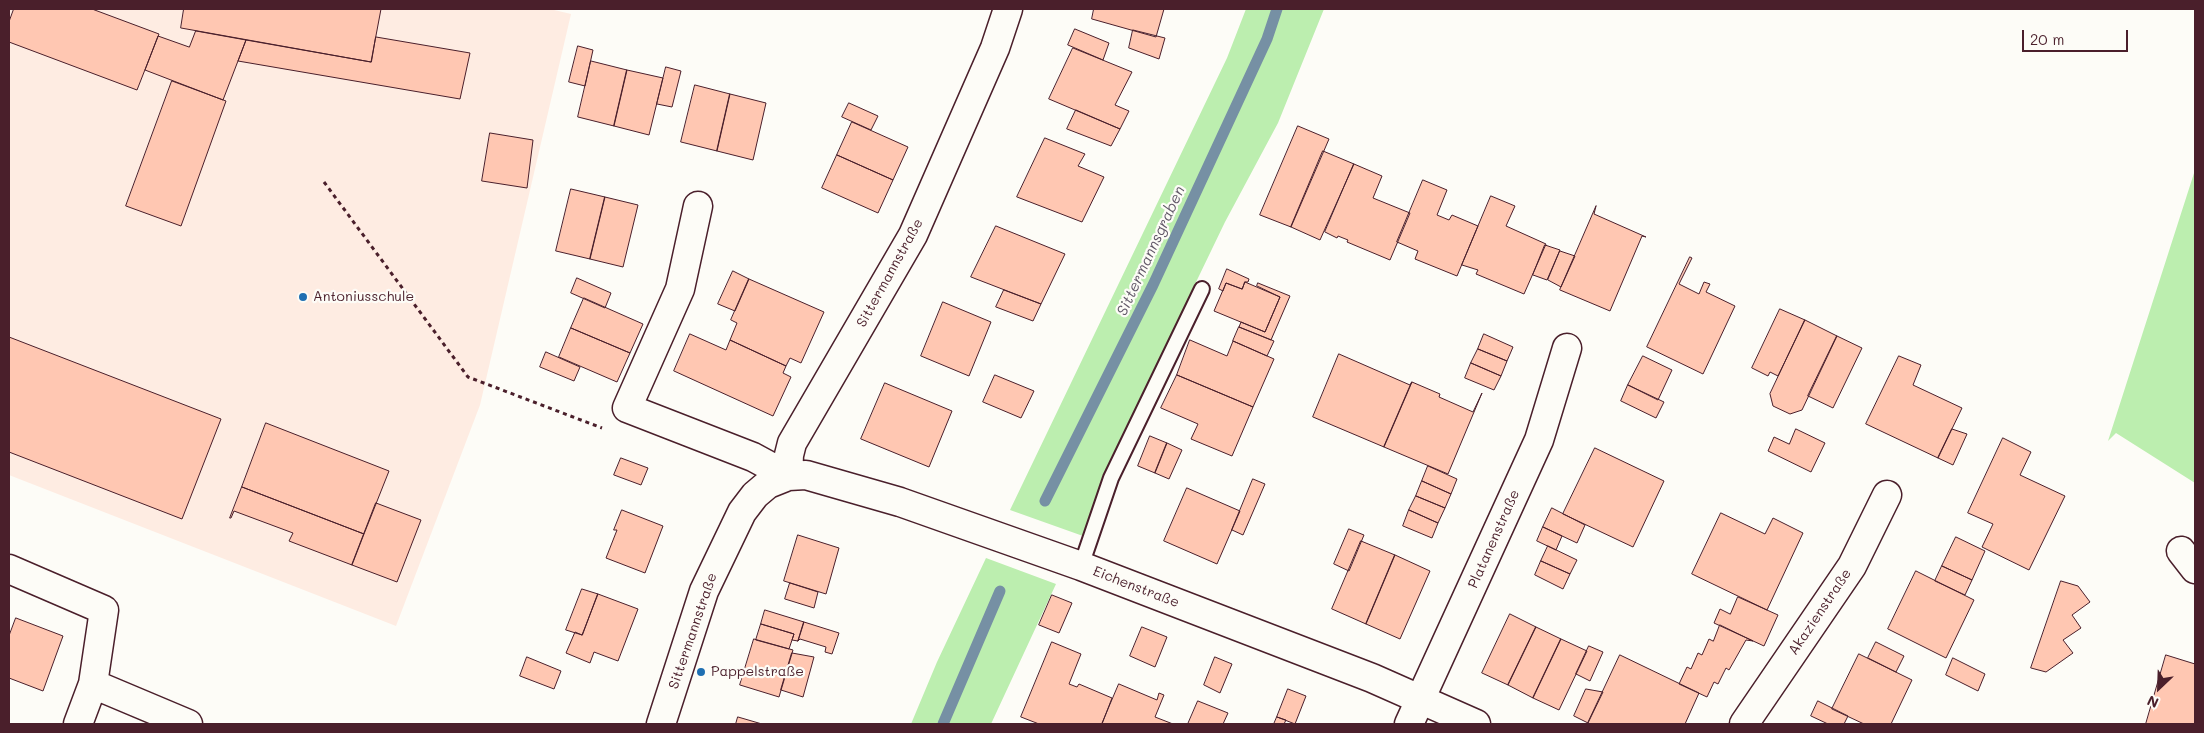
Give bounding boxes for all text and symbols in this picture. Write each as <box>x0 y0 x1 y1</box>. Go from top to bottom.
scale bar <box>2024 20 2130 52</box>
text: 20 m <box>2030 29 2064 49</box>
water label: Sittermannsgraben <box>1113 183 1189 319</box>
street label: Sittermannstraße <box>853 216 927 330</box>
place label: Antoniusschule <box>313 289 414 305</box>
marker: Antoniusschule <box>297 291 309 303</box>
street label: Platanenstraße <box>1465 487 1523 591</box>
street label: Eichenstraße <box>1090 563 1182 611</box>
street label: Akazienstraße <box>1785 566 1855 658</box>
street label: Sittermannstraße <box>665 571 721 691</box>
north arrow <box>2134 663 2184 713</box>
place label: Pappelstraße <box>711 664 804 680</box>
marker: Pappelstraße <box>695 666 707 678</box>
text: N <box>2144 691 2161 713</box>

